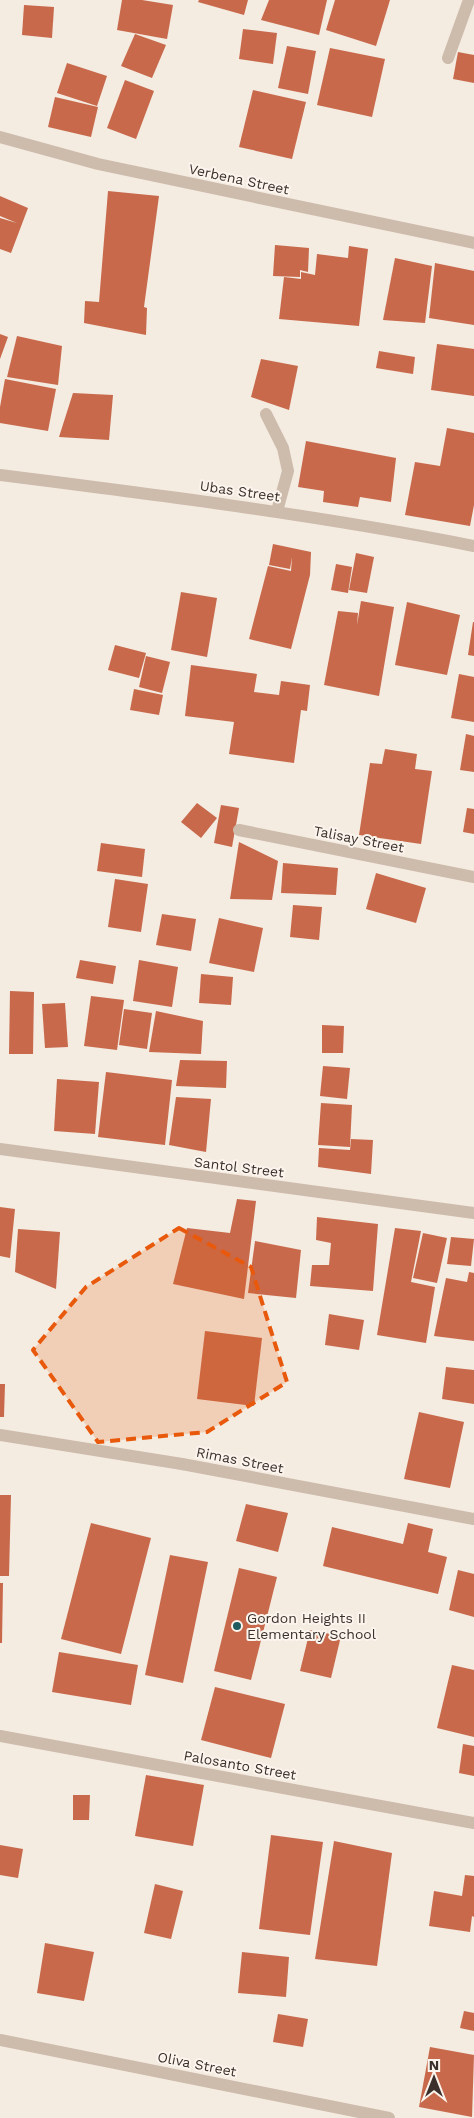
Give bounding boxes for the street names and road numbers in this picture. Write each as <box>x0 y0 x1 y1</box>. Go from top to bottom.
street label: Verbena Street <box>187 161 291 197</box>
street label: Ubas Street <box>199 477 281 505</box>
street label: Talisay Street <box>312 822 406 856</box>
street label: Santol Street <box>193 1154 285 1180</box>
street label: Rimas Street <box>195 1444 285 1476</box>
street label: Palosanto Street <box>182 1747 298 1783</box>
street label: Oliva Street <box>156 2049 238 2080</box>

